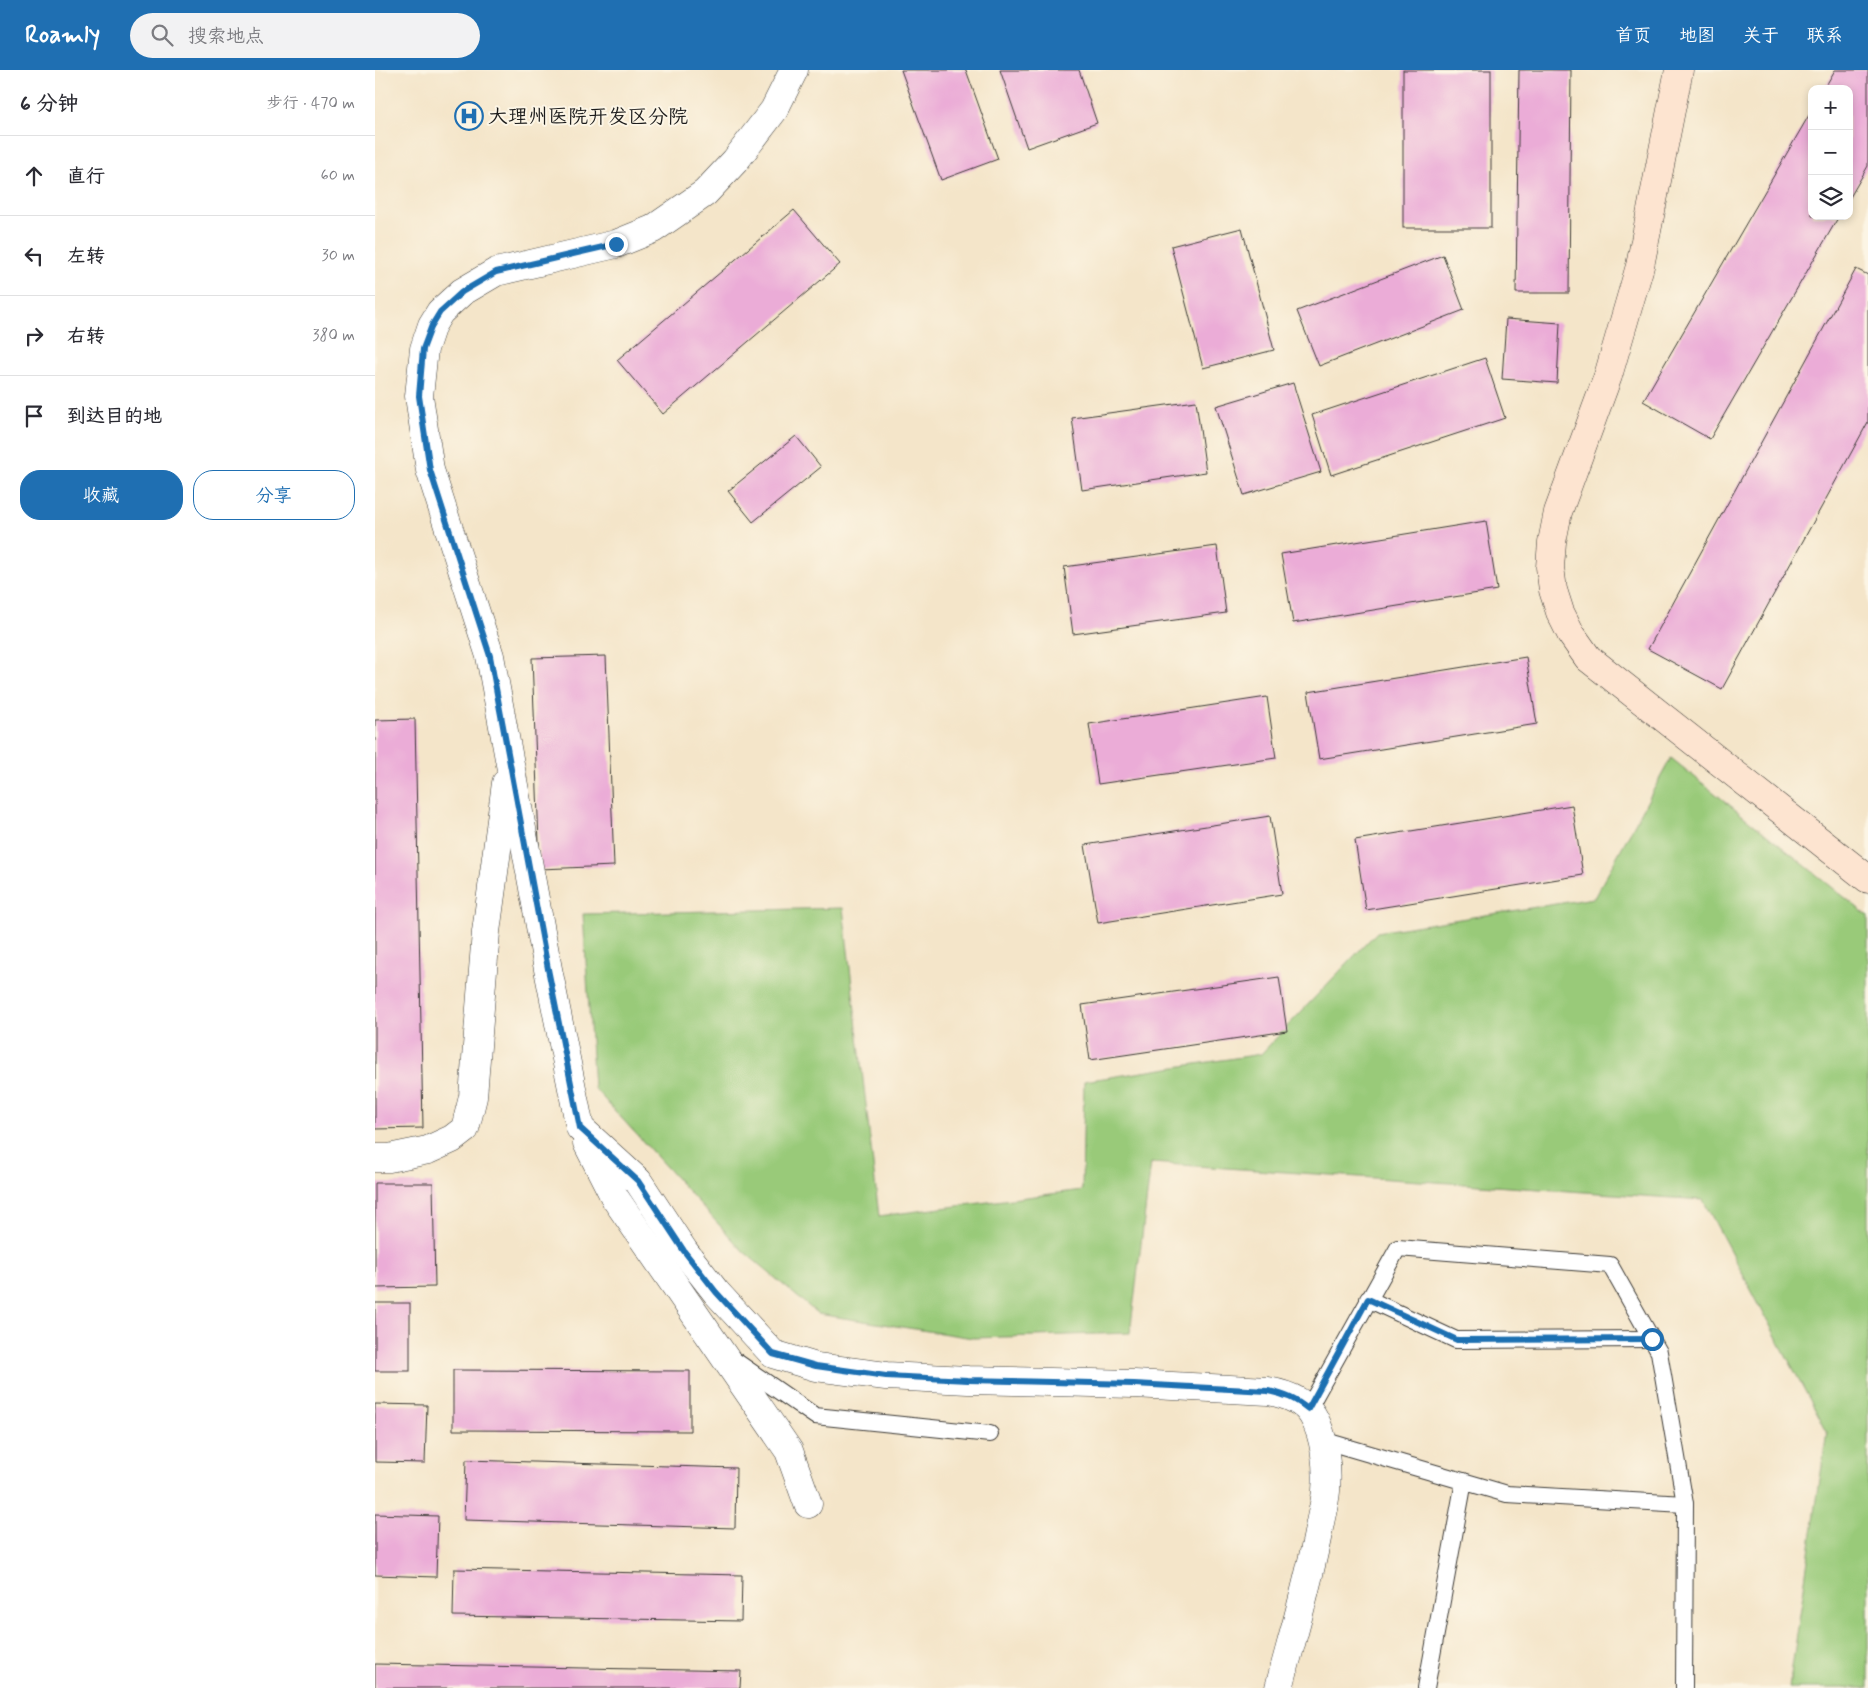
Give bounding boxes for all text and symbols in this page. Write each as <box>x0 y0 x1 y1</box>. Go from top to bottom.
search box <box>130 13 480 58</box>
text: Roamly <box>25 20 100 51</box>
icon: search <box>148 21 176 49</box>
text: 搜索地点 <box>188 24 264 49</box>
text: 首页 <box>1615 24 1651 48</box>
text: 地图 <box>1679 24 1715 48</box>
text: 关于 <box>1743 24 1779 48</box>
text: 联系 <box>1807 24 1843 48</box>
map controls <box>1808 85 1853 220</box>
button: + <box>1808 85 1853 130</box>
text: 6 分钟 <box>20 90 78 118</box>
text: 步行 · 470 m <box>267 93 355 114</box>
hospital icon: 大理州医院开发区分院 <box>454 101 484 131</box>
place label: 大理州医院开发区分院 <box>488 104 688 131</box>
button: − <box>1808 130 1853 175</box>
icon: ahead <box>20 162 48 190</box>
text: 直行 <box>67 164 105 189</box>
text: 60 m <box>321 165 355 186</box>
button: layers <box>1808 175 1853 220</box>
route end <box>605 233 628 256</box>
icon: left <box>20 242 48 270</box>
text: 左转 <box>67 244 105 269</box>
text: 30 m <box>322 245 355 266</box>
icon: right <box>20 322 48 350</box>
text: 右转 <box>67 324 105 349</box>
text: 380 m <box>312 325 355 346</box>
icon: arrive <box>20 402 48 430</box>
text: 到达目的地 <box>67 404 162 429</box>
button: 收藏 <box>20 470 183 520</box>
button: 分享 <box>193 470 355 520</box>
route start <box>1641 1328 1664 1351</box>

